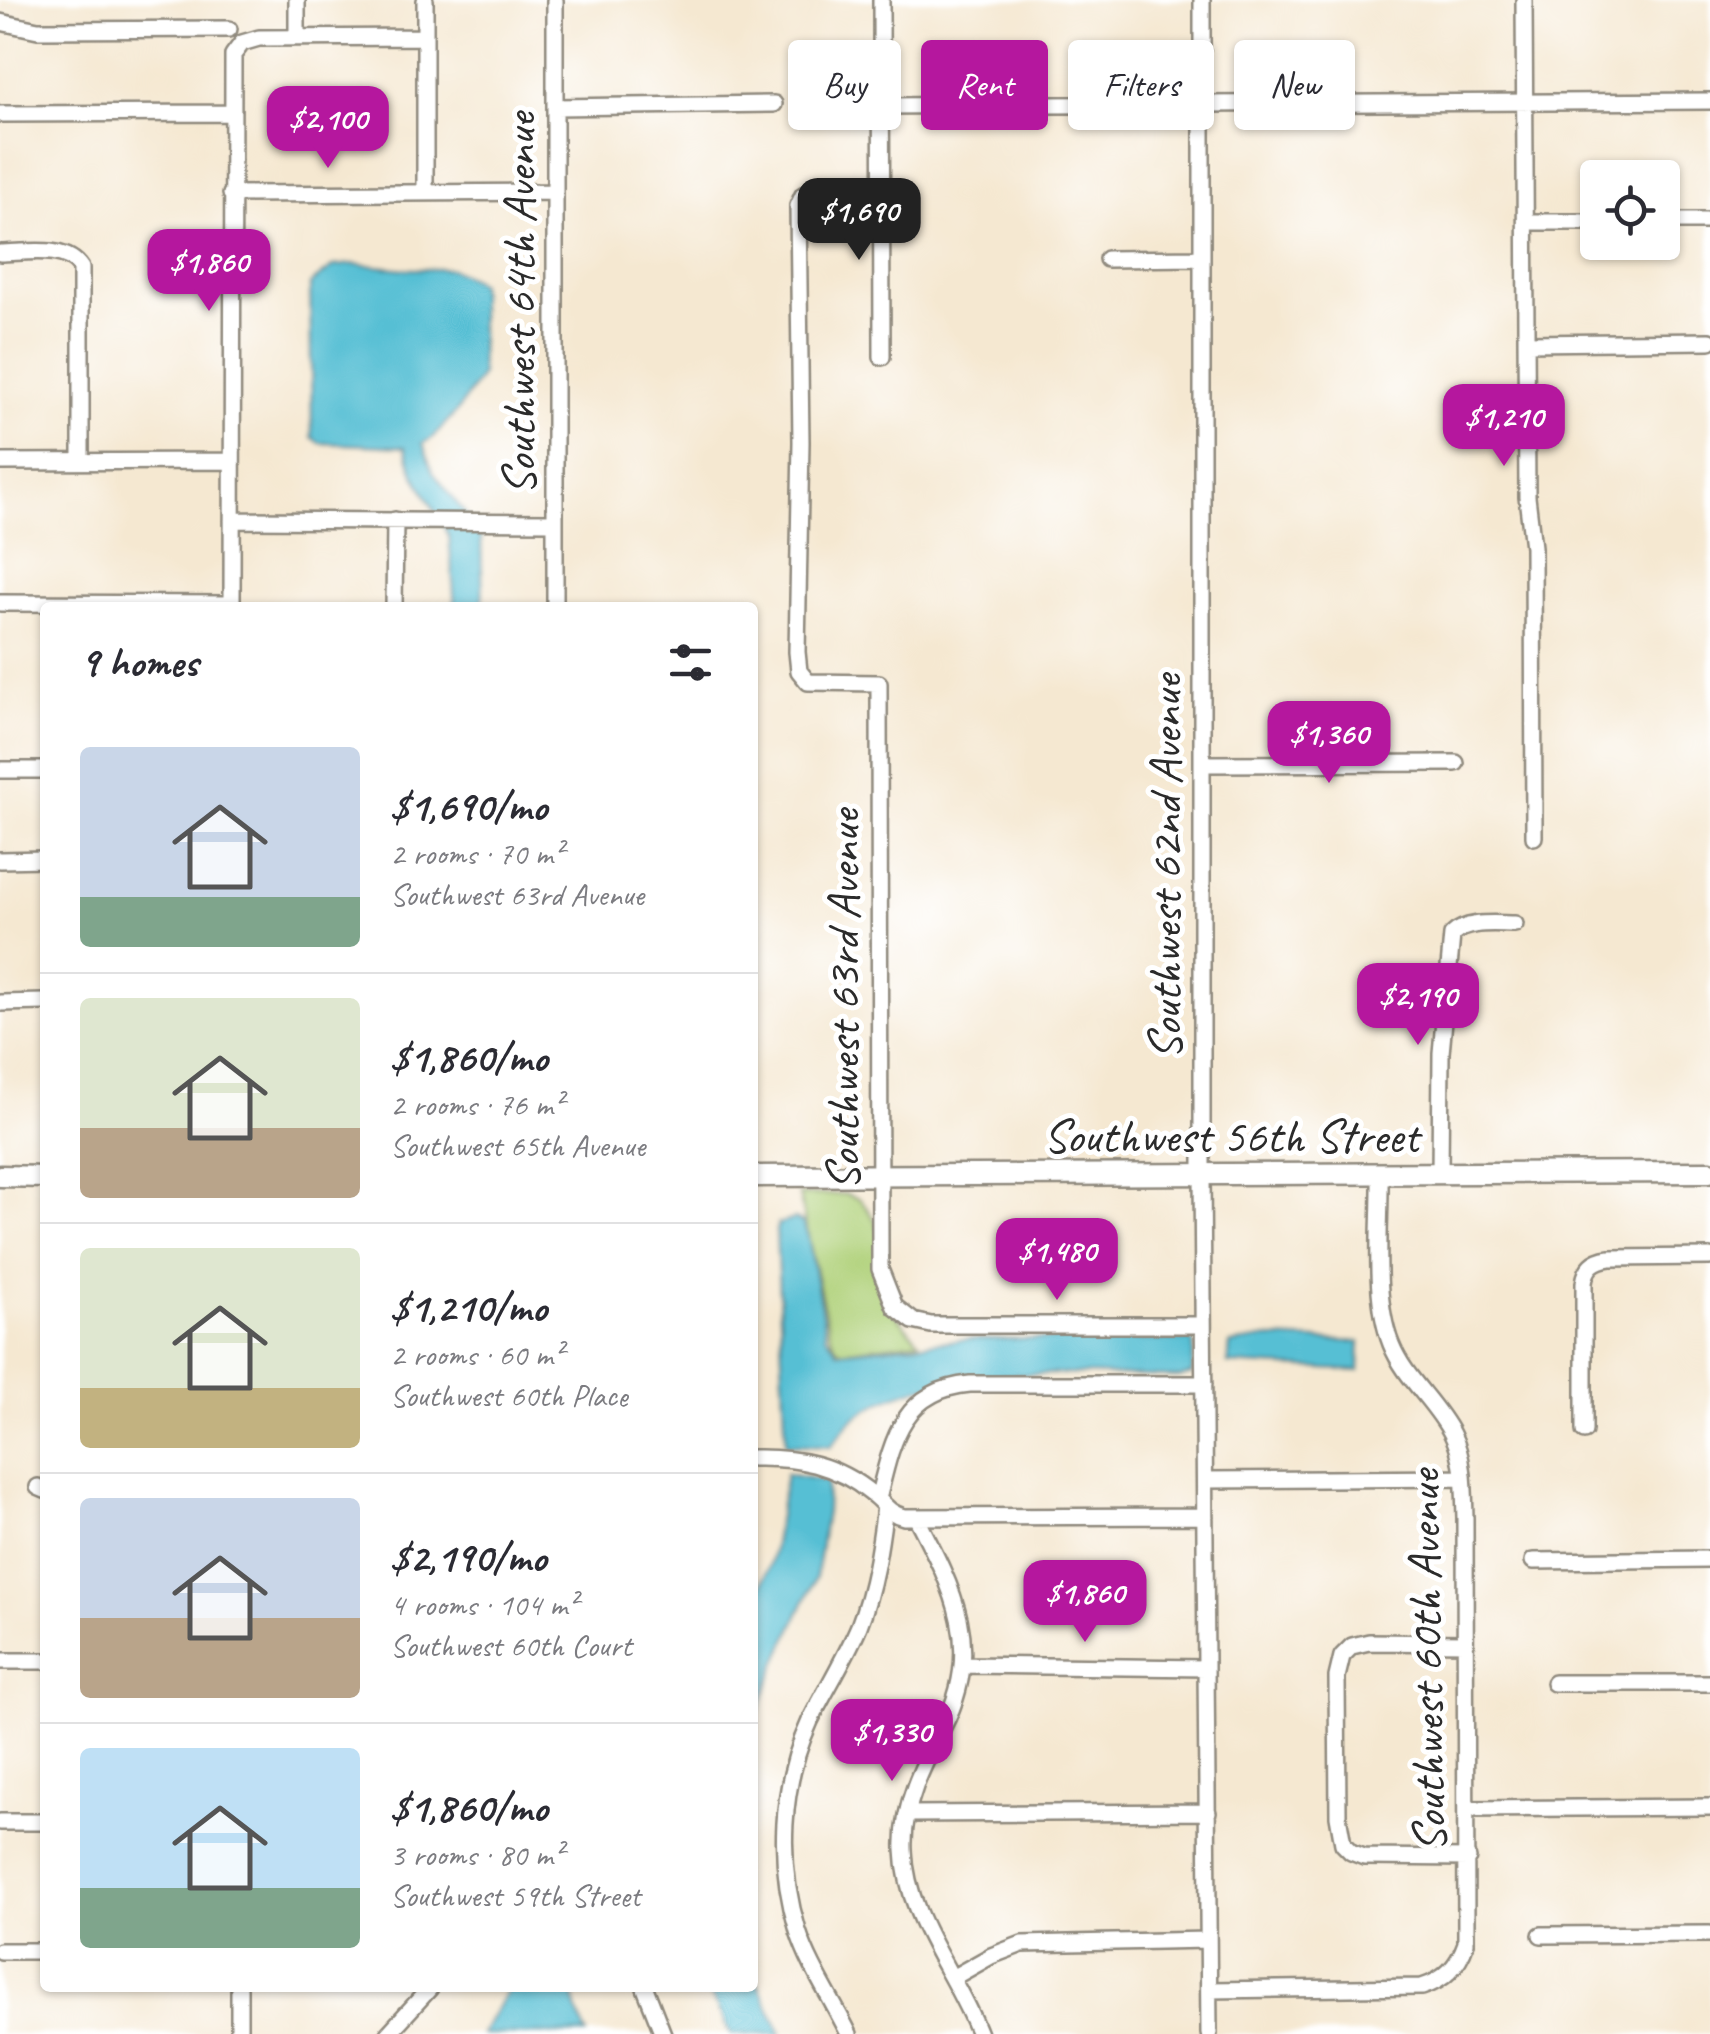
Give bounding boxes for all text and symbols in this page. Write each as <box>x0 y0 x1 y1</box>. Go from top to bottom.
chip: Buy <box>788 40 901 130</box>
chip: Rent <box>921 40 1048 130</box>
chip: Filters <box>1068 40 1214 130</box>
chip: New <box>1234 40 1355 130</box>
pin: $2,100 <box>247 86 409 171</box>
text: $2,100 <box>289 98 367 139</box>
street label: Southwest 64th Avenue <box>489 109 549 495</box>
map controls <box>1580 160 1680 260</box>
button: locate <box>1580 160 1680 260</box>
pin: $1,690 <box>778 178 940 263</box>
text: $1,690 <box>820 190 898 231</box>
pin: $1,860 <box>128 229 290 314</box>
text: $1,860 <box>169 241 249 282</box>
pin: $1,210 <box>1423 384 1585 469</box>
text: $1,210 <box>1465 396 1543 437</box>
icon: filters <box>663 635 718 690</box>
text: 9 homes <box>80 636 198 689</box>
street label: Southwest 62nd Avenue <box>1135 671 1195 1060</box>
pin: $1,360 <box>1248 701 1410 786</box>
text: $1,360 <box>1289 713 1369 754</box>
text: $1,690/mo <box>390 780 547 833</box>
icon: home <box>160 787 280 907</box>
street label: Southwest 63rd Avenue <box>813 806 873 1191</box>
text: 2 rooms · 70 m² <box>390 833 563 874</box>
text: Southwest 63rd Avenue <box>390 874 644 915</box>
pin: $2,190 <box>1337 963 1499 1048</box>
text: $2,190 <box>1379 975 1457 1016</box>
text: $1,860/mo <box>390 1031 548 1084</box>
icon: home <box>160 1038 280 1158</box>
text: 2 rooms · 76 m² <box>390 1084 563 1125</box>
street label: Southwest 56th Street <box>1043 1106 1423 1166</box>
text: Southwest 65th Avenue <box>390 1125 645 1166</box>
pin: $1,480 <box>976 1218 1138 1303</box>
text: $1,480 <box>1018 1230 1096 1271</box>
text: $1,210/mo <box>390 1281 547 1334</box>
icon: home <box>160 1288 280 1408</box>
text: 2 rooms · 60 m² <box>390 1334 563 1375</box>
text: Southwest 60th Place <box>390 1375 627 1416</box>
street label: Southwest 60th Avenue <box>1393 1466 1459 1853</box>
text: $2,190/mo <box>390 1531 546 1584</box>
icon: home <box>160 1538 280 1658</box>
pin: $1,860 <box>1004 1560 1166 1645</box>
text: $1,860 <box>1045 1572 1125 1613</box>
text: 4 rooms · 104 m² <box>390 1584 577 1625</box>
text: Southwest 60th Court <box>390 1625 632 1666</box>
pin: $1,330 <box>811 1699 973 1784</box>
text: $1,330 <box>853 1711 931 1752</box>
text: $1,860/mo <box>390 1781 548 1834</box>
icon: home <box>160 1788 280 1908</box>
text: 3 rooms · 80 m² <box>390 1834 563 1875</box>
text: Southwest 59th Street <box>390 1875 640 1916</box>

